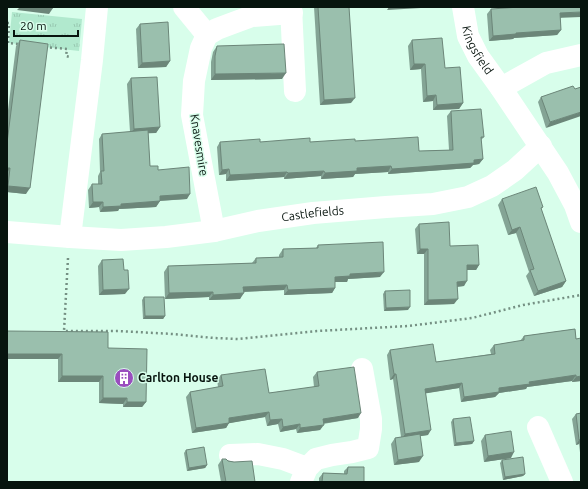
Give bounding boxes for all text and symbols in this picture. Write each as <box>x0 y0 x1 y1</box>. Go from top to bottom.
scale bar <box>14 12 78 38</box>
text: 20 m <box>20 19 47 32</box>
street label: Kingsfield <box>460 25 496 77</box>
street label: Knavesmire <box>188 113 211 177</box>
street label: Castlefields <box>280 203 344 224</box>
building icon: Carlton House <box>113 367 135 389</box>
place label: Carlton House <box>138 371 219 384</box>

